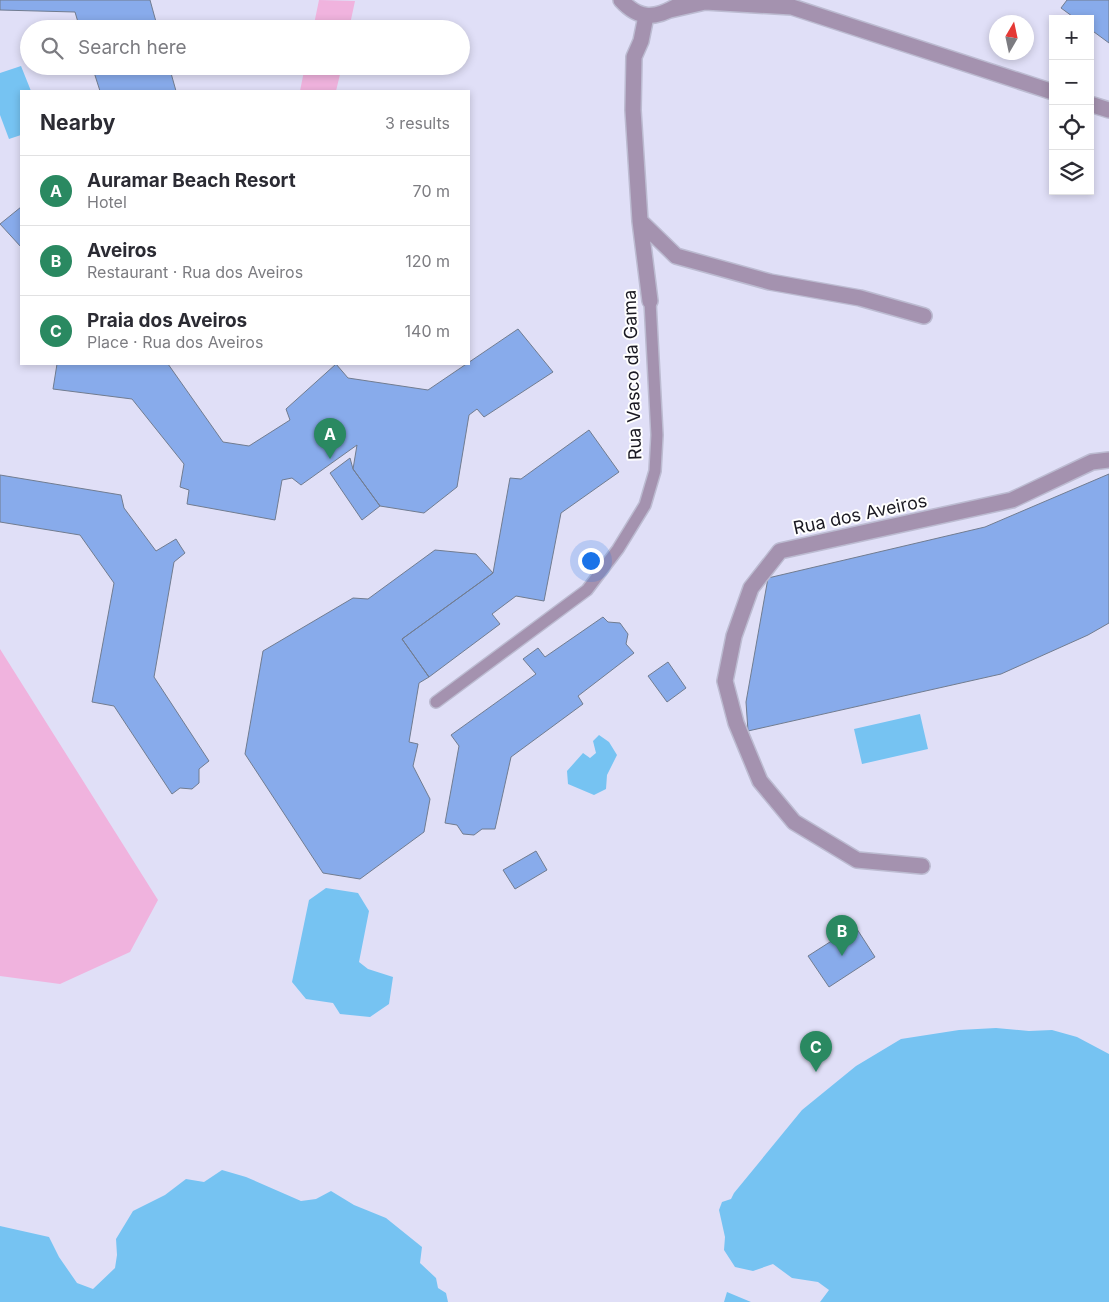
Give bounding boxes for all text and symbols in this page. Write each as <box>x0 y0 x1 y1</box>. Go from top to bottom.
north arrow <box>989 15 1034 60</box>
map controls <box>1049 15 1094 195</box>
button: + <box>1049 15 1094 60</box>
search box <box>20 20 470 75</box>
icon: search <box>38 34 66 62</box>
text: Search here <box>78 36 187 59</box>
button: − <box>1049 60 1094 105</box>
button: locate <box>1049 105 1094 150</box>
text: Nearby <box>40 110 115 135</box>
text: 3 results <box>385 113 450 133</box>
button: layers <box>1049 150 1094 195</box>
text: Auramar Beach Resort <box>87 169 296 192</box>
text: A <box>50 181 62 201</box>
text: 70 m <box>413 181 450 201</box>
text: Hotel <box>87 192 127 212</box>
text: Aveiros <box>87 239 157 262</box>
text: B <box>51 251 61 271</box>
text: 120 m <box>405 251 450 271</box>
text: Restaurant · Rua dos Aveiros <box>87 262 303 282</box>
street label: Rua Vasco da Gama <box>619 290 645 460</box>
text: Praia dos Aveiros <box>87 309 247 332</box>
text: C <box>50 321 62 341</box>
text: 140 m <box>405 321 450 341</box>
text: Place · Rua dos Aveiros <box>87 332 263 352</box>
pin: A <box>314 418 346 459</box>
street label: Rua dos Aveiros <box>791 490 929 538</box>
your location <box>578 548 604 574</box>
pin: B <box>826 915 858 956</box>
pin: C <box>800 1031 832 1072</box>

